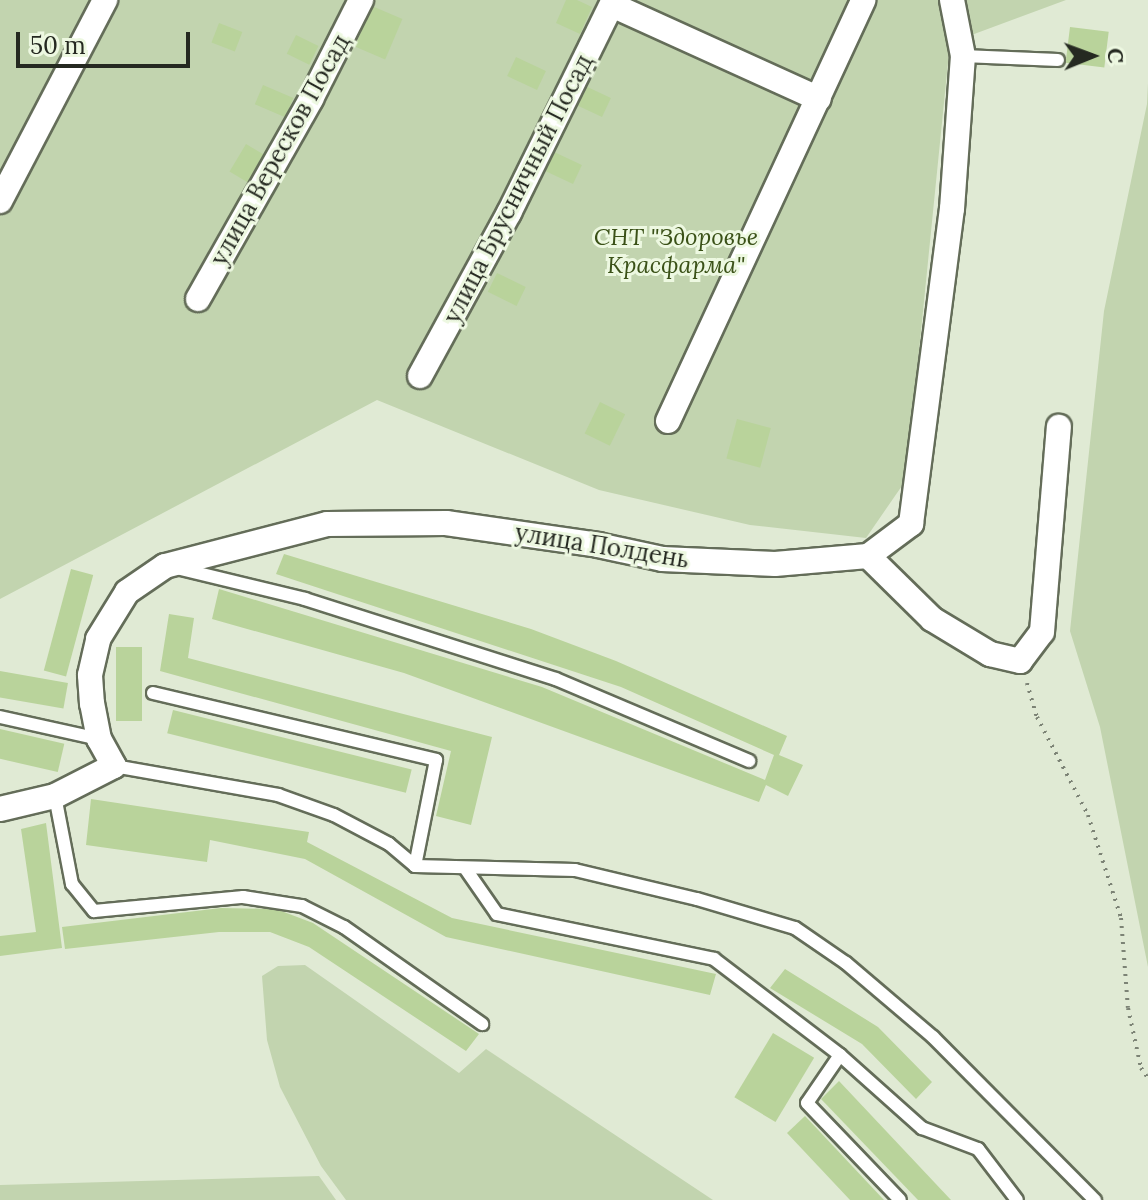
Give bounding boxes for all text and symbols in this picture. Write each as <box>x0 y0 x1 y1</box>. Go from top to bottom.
scale bar <box>20 16 194 66</box>
north arrow <box>1052 16 1132 96</box>
street label: улица Вересков Посад <box>204 29 356 271</box>
text: 50 m <box>30 30 86 61</box>
text: С <box>1102 48 1130 63</box>
street label: улица Брусничный Посад <box>437 50 599 328</box>
park label: СНТ "Здоровье Красфарма" <box>594 223 758 279</box>
street label: улица Полдень <box>513 518 691 574</box>

